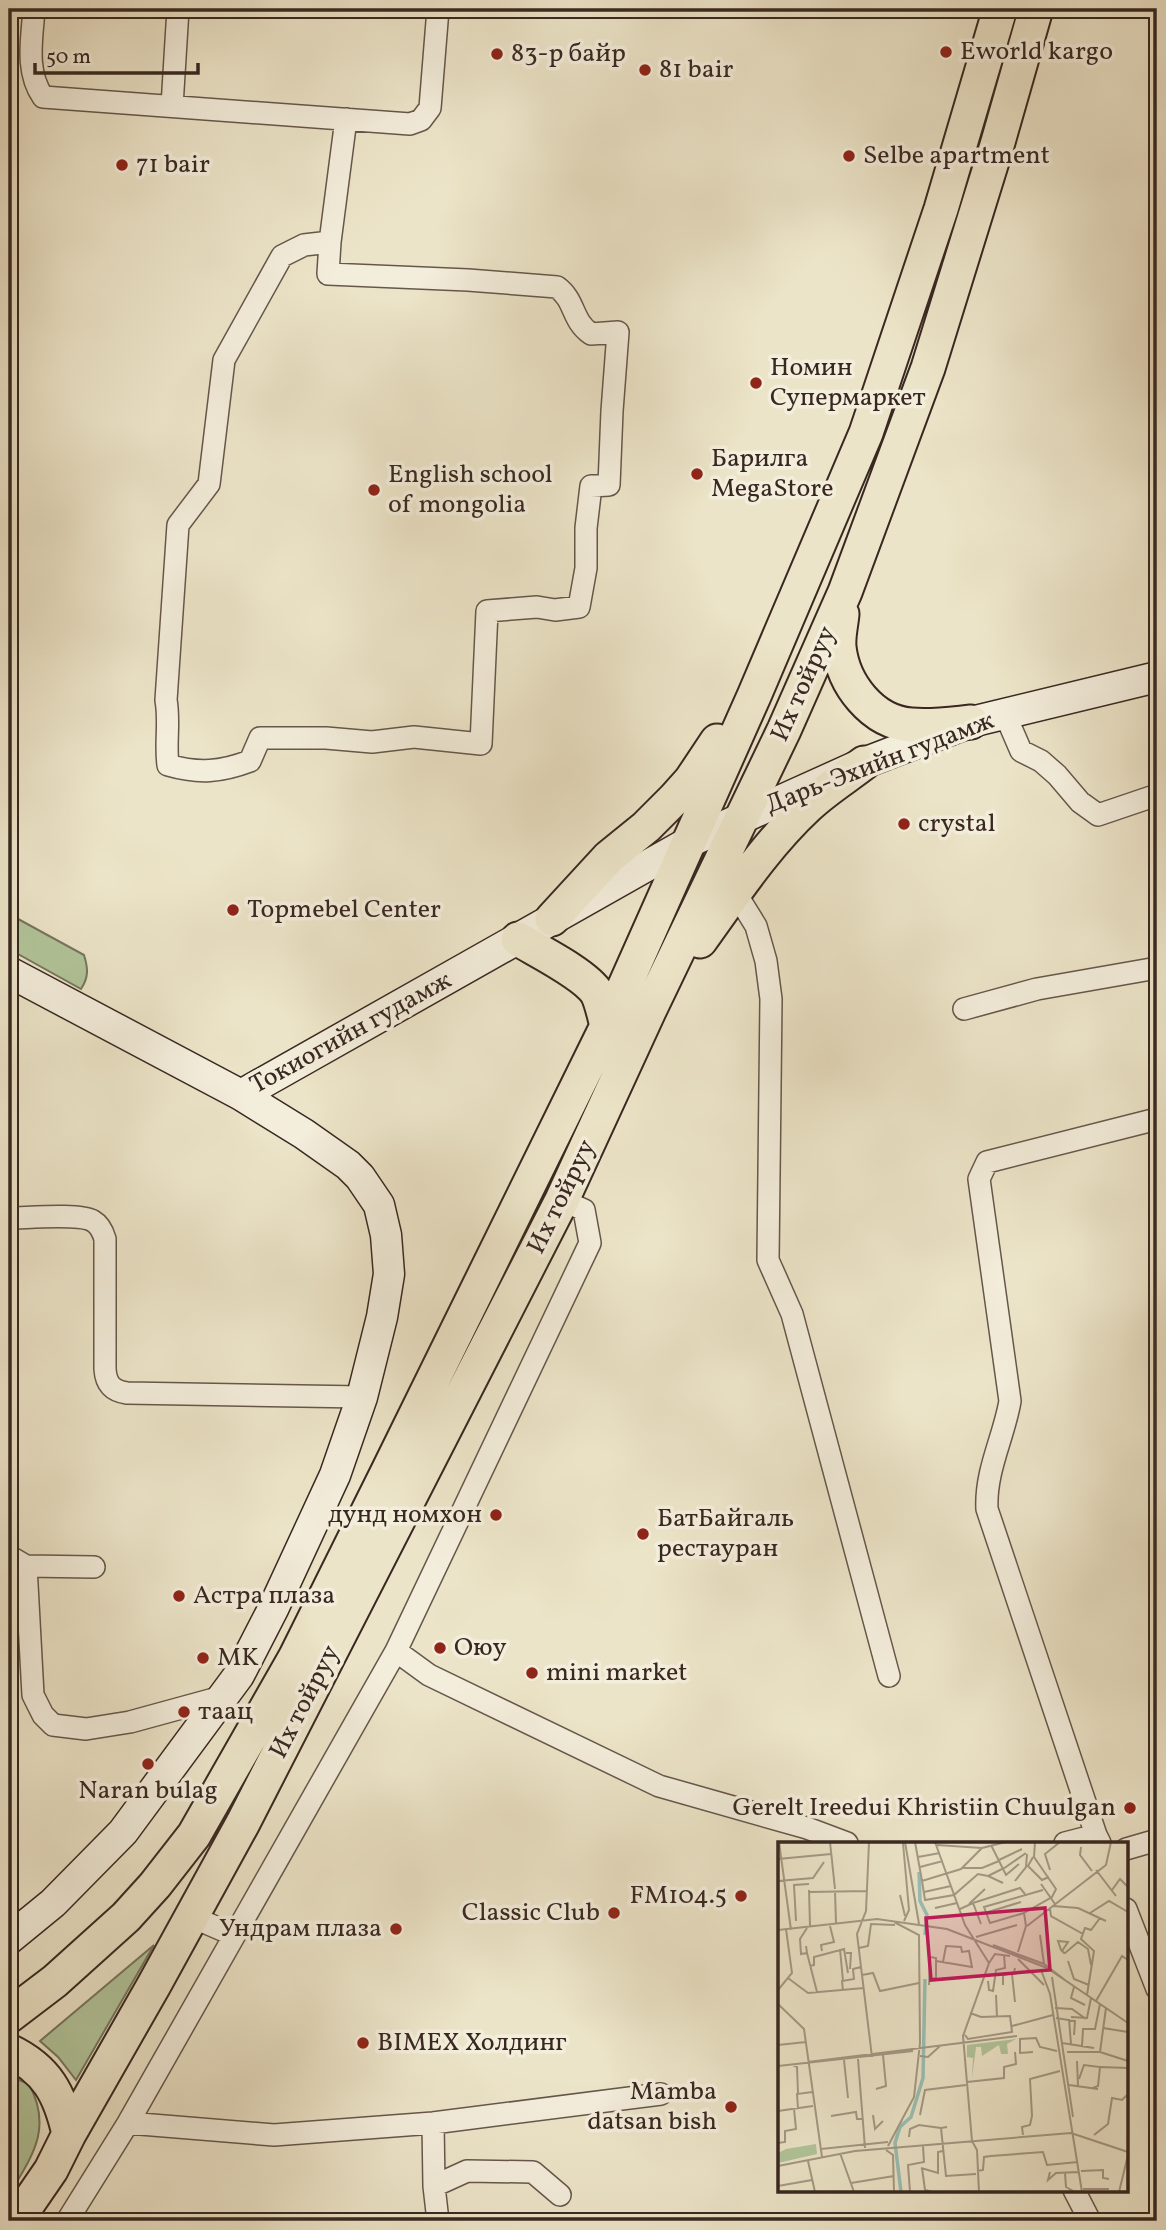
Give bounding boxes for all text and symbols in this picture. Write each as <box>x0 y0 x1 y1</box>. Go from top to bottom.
scale bar <box>35 32 198 76</box>
place label: Eworld kargo <box>960 34 1113 70</box>
place label: 83-р байр <box>511 36 626 72</box>
text: 50 m <box>46 43 91 72</box>
marker: Eworld kargo <box>938 44 954 60</box>
marker: 83-р байр <box>489 46 505 62</box>
place label: 81 bair <box>659 52 733 88</box>
marker: 81 bair <box>637 62 653 78</box>
place label: Selbe apartment <box>863 138 1050 174</box>
place label: 71 bair <box>136 147 210 183</box>
marker: Selbe apartment <box>841 148 857 164</box>
marker: 71 bair <box>114 157 130 173</box>
place label: Номин Супермаркет <box>770 350 926 416</box>
marker: Номин Супермаркет <box>748 375 764 391</box>
place label: Барилга MegaStore <box>711 441 834 507</box>
place label: English school of mongolia <box>388 457 553 523</box>
marker: Барилга MegaStore <box>689 466 705 482</box>
marker: English school of mongolia <box>366 482 382 498</box>
street label: Их тойруу <box>763 620 845 748</box>
street label: Дарь-Эхийн гудамж <box>760 703 1000 823</box>
place label: crystal <box>918 806 996 842</box>
marker: crystal <box>896 816 912 832</box>
place label: Topmebel Center <box>247 892 441 928</box>
marker: Topmebel Center <box>225 902 241 918</box>
street label: Токиогийн гудамж <box>244 963 458 1103</box>
street label: Их тойруу <box>519 1134 605 1260</box>
place label: дунд номхон <box>328 1497 482 1533</box>
place label: БатБайгаль рестауран <box>657 1501 794 1567</box>
marker: дунд номхон <box>488 1507 504 1523</box>
marker: БатБайгаль рестауран <box>635 1526 651 1542</box>
place label: Астра плаза <box>193 1578 335 1614</box>
marker: Астра плаза <box>171 1588 187 1604</box>
place label: Оюу <box>454 1630 506 1666</box>
street label: Их тойруу <box>261 1639 349 1765</box>
place label: MK <box>217 1640 259 1676</box>
marker: Оюу <box>432 1640 448 1656</box>
marker: MK <box>195 1650 211 1666</box>
place label: mini market <box>546 1655 687 1691</box>
marker: mini market <box>524 1665 540 1681</box>
place label: таац <box>198 1694 253 1730</box>
marker: таац <box>176 1704 192 1720</box>
marker: Naran bulag <box>140 1756 156 1772</box>
place label: Naran bulag <box>78 1773 218 1809</box>
place label: Gerelt Ireedui Khristiin Chuulgan <box>732 1790 1116 1826</box>
marker: Gerelt Ireedui Khristiin Chuulgan <box>1122 1800 1138 1816</box>
inset map <box>778 1842 1128 2192</box>
place label: FM104.5 <box>629 1878 727 1914</box>
marker: FM104.5 <box>733 1888 749 1904</box>
place label: Classic Club <box>462 1895 600 1931</box>
marker: Classic Club <box>606 1905 622 1921</box>
place label: Ундрам плаза <box>219 1911 382 1947</box>
marker: Ундрам плаза <box>388 1921 404 1937</box>
place label: BIMEX Холдинг <box>377 2025 567 2061</box>
marker: BIMEX Холдинг <box>355 2035 371 2051</box>
place label: Mamba datsan bish <box>587 2074 717 2140</box>
marker: Mamba datsan bish <box>723 2099 739 2115</box>

